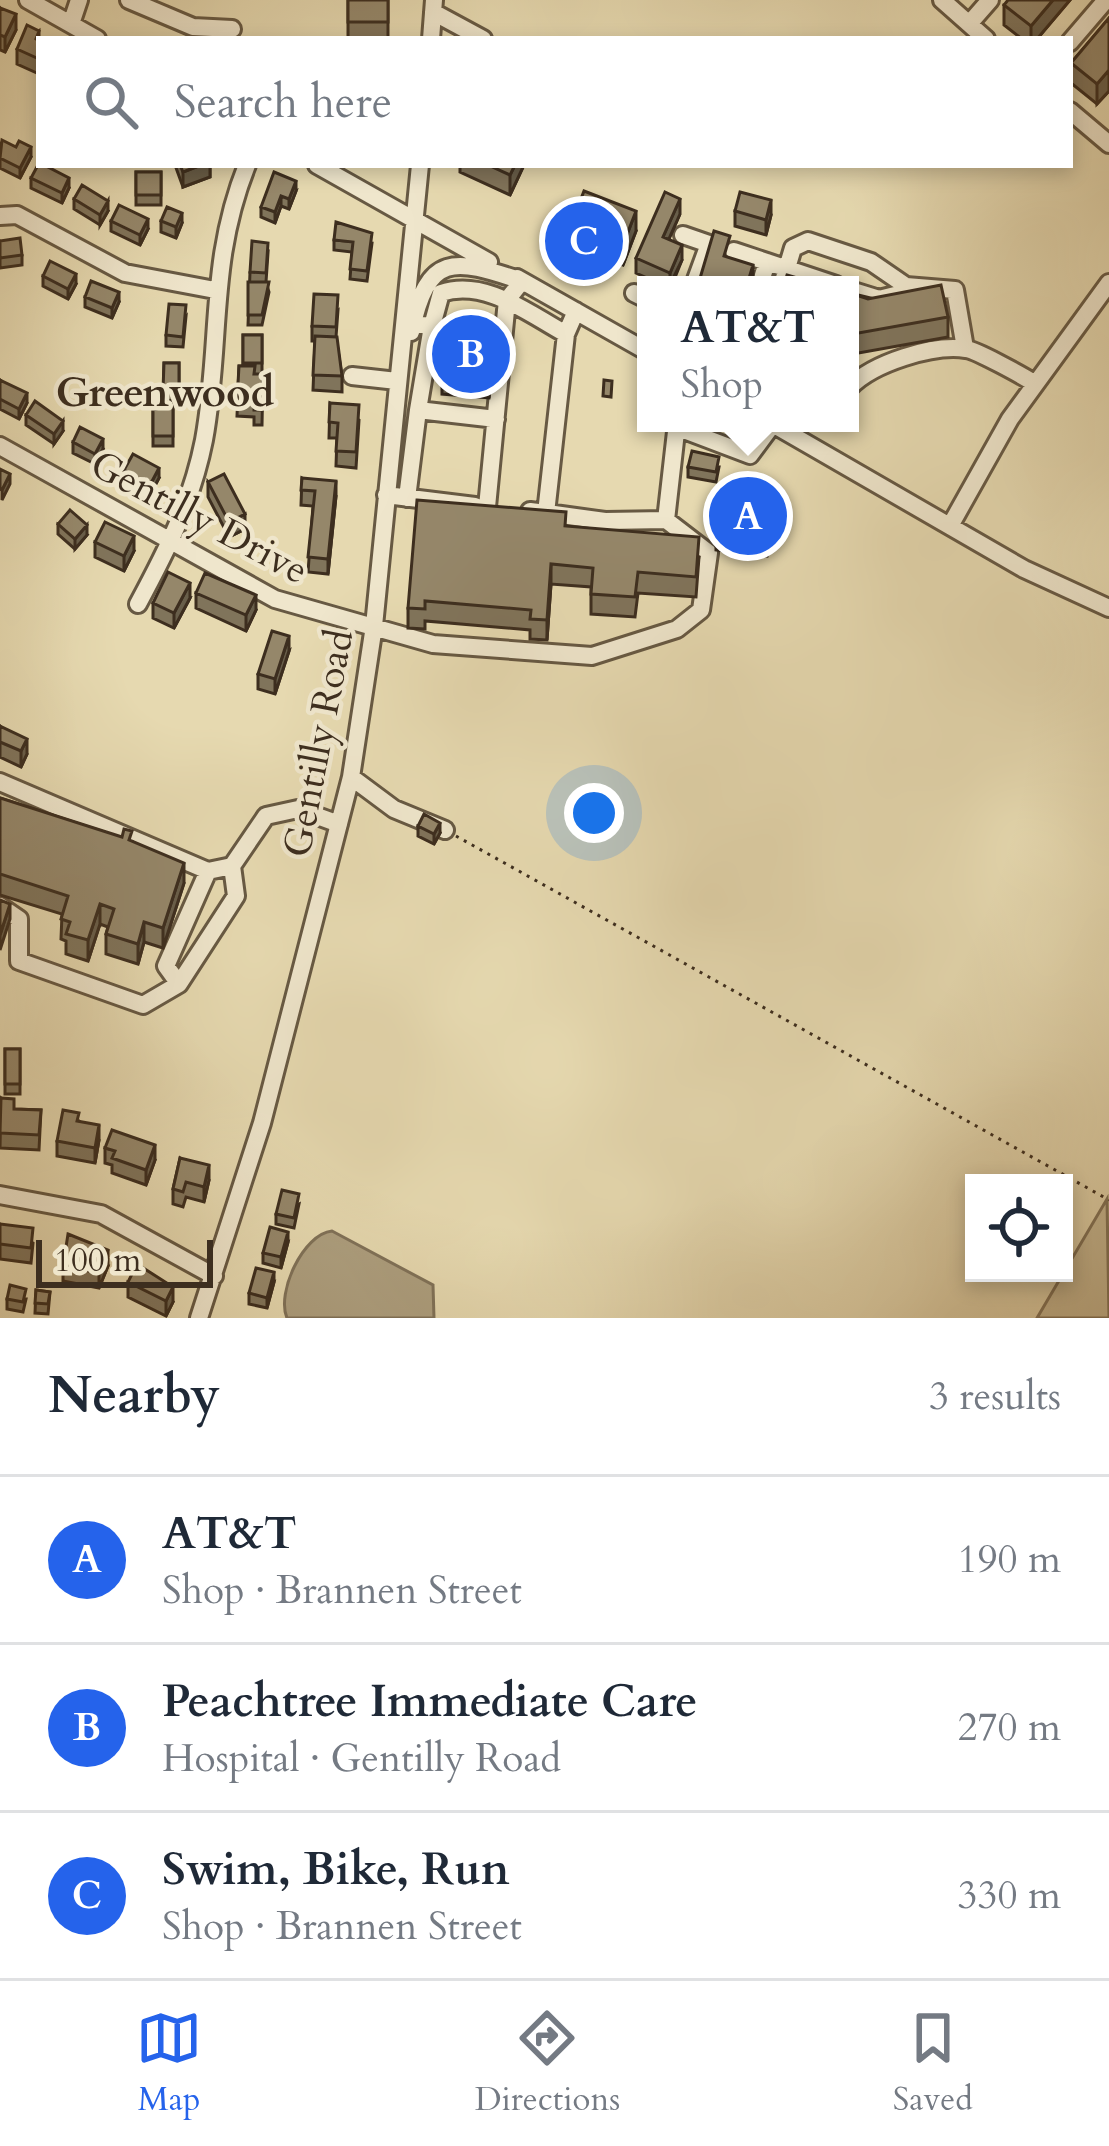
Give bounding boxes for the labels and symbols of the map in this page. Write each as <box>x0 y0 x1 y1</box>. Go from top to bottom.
pin: C <box>545 196 623 286</box>
pin: B <box>432 309 510 399</box>
district label: Greenwood <box>56 364 275 421</box>
street label: Gentilly Drive <box>81 438 317 597</box>
pin: A <box>709 471 787 561</box>
street label: Gentilly Road <box>270 625 367 862</box>
your location <box>564 783 624 843</box>
scale bar <box>36 1234 213 1287</box>

